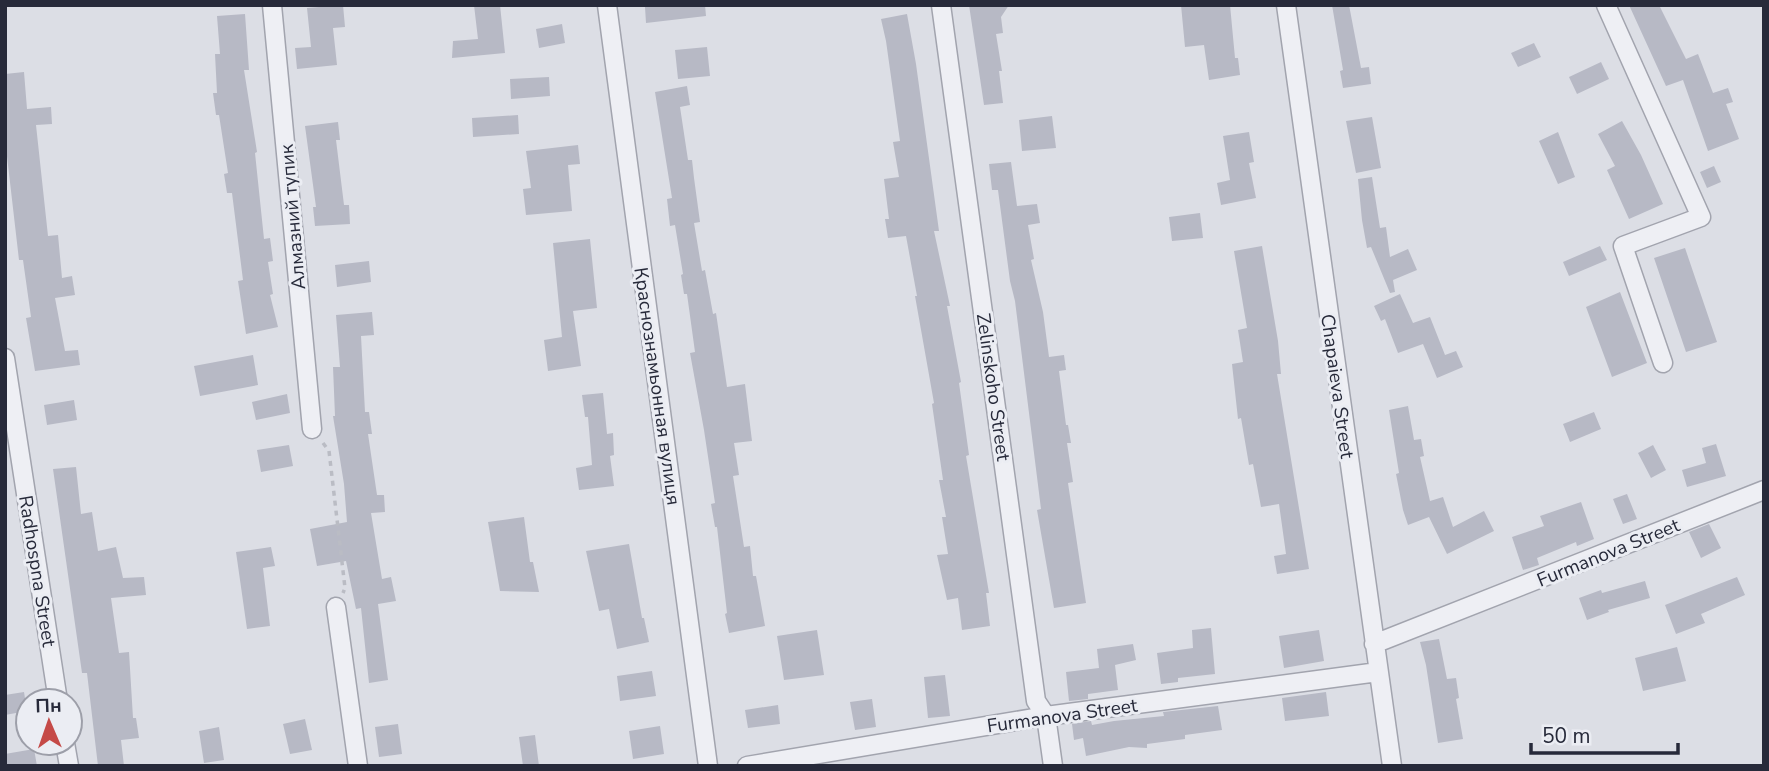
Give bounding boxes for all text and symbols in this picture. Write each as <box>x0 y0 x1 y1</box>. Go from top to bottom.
street label: Алмазний тупик <box>274 143 312 291</box>
street label: Краснознамьонная вулиця <box>627 266 687 507</box>
street label: Zelinskoho Street <box>970 312 1016 463</box>
street label: Chapaieva Street <box>1314 312 1360 460</box>
street label: Radhospna Street <box>12 494 62 649</box>
street label: Furmanova Street <box>1533 512 1684 593</box>
north arrow <box>14 687 84 757</box>
text: Пн <box>35 693 62 719</box>
street label: Furmanova Street <box>985 693 1139 739</box>
scale bar <box>1531 712 1678 756</box>
text: 50 m <box>1542 722 1591 750</box>

